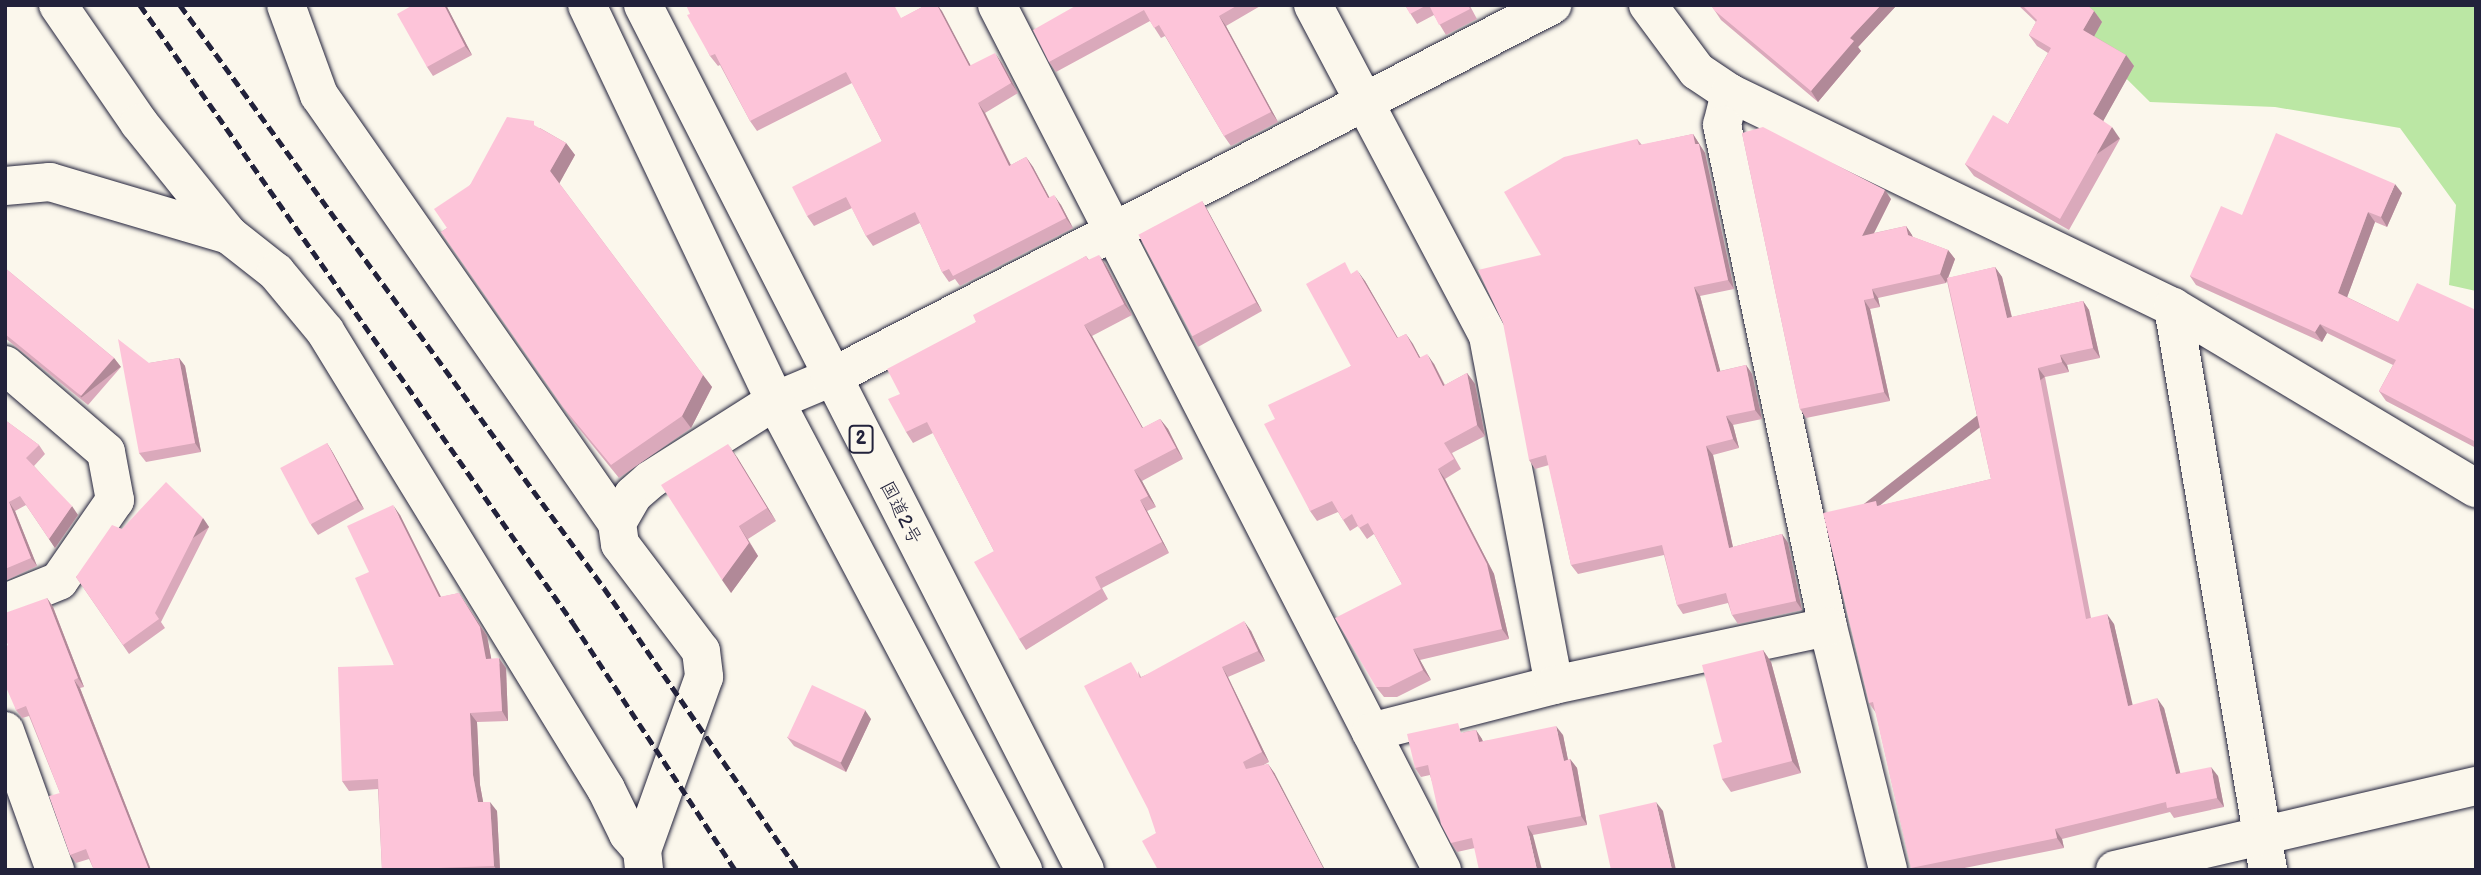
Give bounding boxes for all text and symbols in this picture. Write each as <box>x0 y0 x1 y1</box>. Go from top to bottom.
road number: 2 <box>847 424 875 454</box>
street label: 国道2号 <box>874 477 926 549</box>

